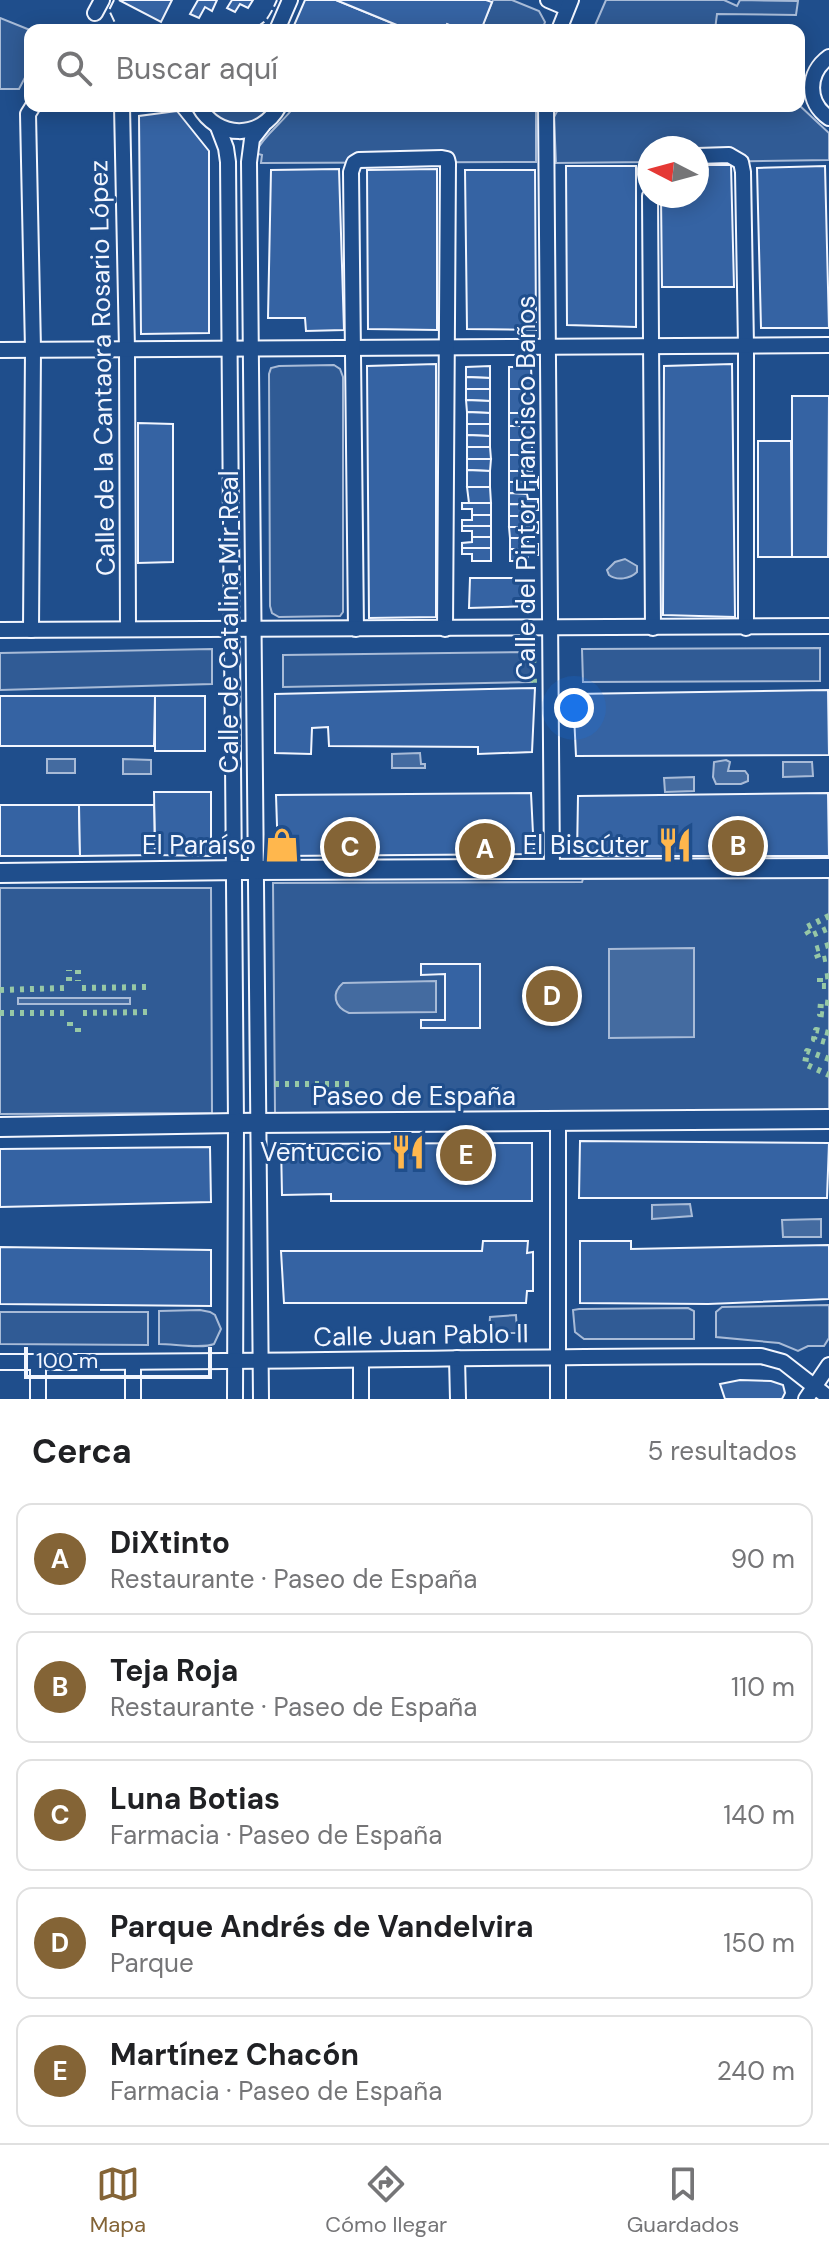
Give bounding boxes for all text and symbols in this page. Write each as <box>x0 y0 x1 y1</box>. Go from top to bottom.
search box <box>24 24 805 112</box>
icon: search <box>52 46 96 90</box>
text: Buscar aquí <box>116 49 278 88</box>
north arrow <box>637 136 709 208</box>
street label: Calle de la Cantaora Rosario López <box>81 160 123 576</box>
street label: Calle del Pintor Francisco Baños <box>509 295 543 681</box>
street label: Calle de Catalina Mir Real <box>212 471 246 773</box>
your location <box>554 688 594 728</box>
pin: B <box>712 816 764 876</box>
pin: C <box>324 817 376 877</box>
pin: A <box>459 819 511 879</box>
shop icon: El Paraíso <box>263 826 301 864</box>
restaurant icon: El Biscúter <box>656 826 694 864</box>
place label: El Paraíso <box>142 828 256 862</box>
place label: El Biscúter <box>523 828 649 862</box>
pin: D <box>526 966 578 1026</box>
street label: Paseo de España <box>312 1079 516 1113</box>
pin: E <box>440 1125 492 1185</box>
restaurant icon: Ventuccio <box>389 1133 427 1171</box>
place label: Ventuccio <box>260 1135 382 1169</box>
street label: Calle Juan Pablo II <box>313 1316 529 1354</box>
scale bar <box>24 1343 212 1379</box>
text: 100 m <box>36 1346 98 1375</box>
text: Cerca <box>32 1429 132 1474</box>
text: 5 resultados <box>647 1434 797 1468</box>
text: DiXtinto <box>110 1523 230 1562</box>
text: A <box>51 1542 69 1576</box>
text: 90 m <box>731 1542 795 1576</box>
text: Restaurante · Paseo de España <box>110 1562 477 1596</box>
text: Teja Roja <box>110 1651 238 1690</box>
text: B <box>52 1670 68 1704</box>
text: 110 m <box>731 1670 795 1704</box>
text: Restaurante · Paseo de España <box>110 1690 477 1724</box>
text: Luna Botias <box>110 1779 280 1818</box>
text: C <box>50 1798 70 1832</box>
text: 140 m <box>723 1798 795 1832</box>
text: Farmacia · Paseo de España <box>110 1818 442 1852</box>
text: Parque Andrés de Vandelvira <box>110 1907 534 1946</box>
text: D <box>51 1926 69 1960</box>
text: 150 m <box>723 1926 795 1960</box>
text: Parque <box>110 1946 194 1980</box>
text: Martínez Chacón <box>110 2035 359 2074</box>
text: E <box>52 2054 68 2088</box>
text: 240 m <box>717 2054 795 2088</box>
text: Farmacia · Paseo de España <box>110 2074 442 2108</box>
tab: Mapa <box>90 2162 146 2239</box>
tab: Cómo llegar <box>325 2162 447 2239</box>
tab: Guardados <box>627 2162 739 2239</box>

